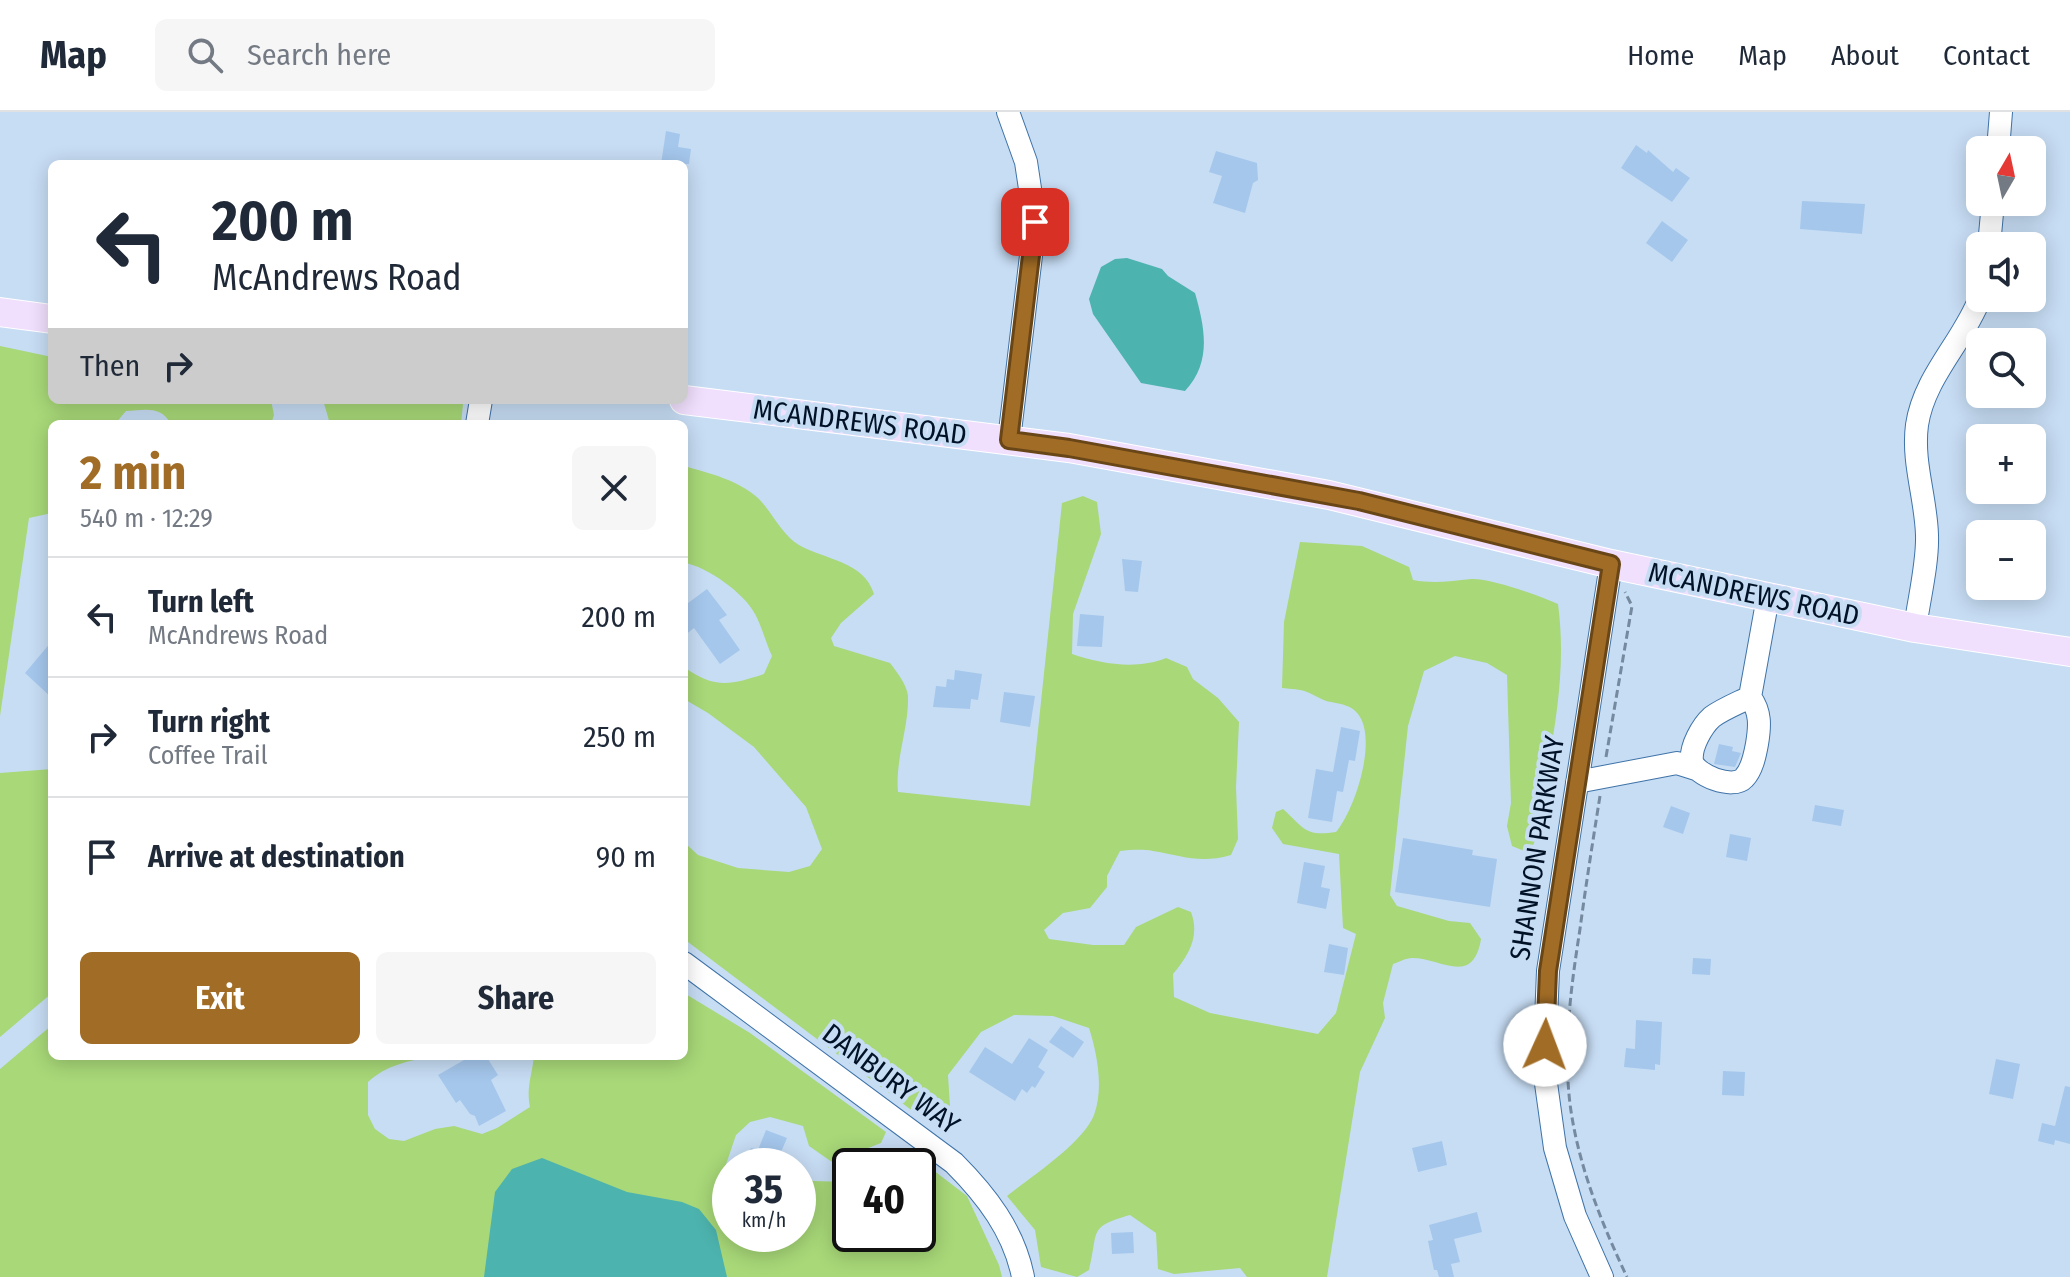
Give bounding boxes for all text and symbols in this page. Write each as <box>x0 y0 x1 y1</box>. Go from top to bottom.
search box <box>155 19 715 91</box>
text: Map <box>40 32 107 78</box>
icon: search <box>183 33 227 77</box>
text: Search here <box>247 37 391 73</box>
text: Home <box>1627 39 1694 72</box>
text: Map <box>1738 39 1787 72</box>
text: About <box>1831 39 1899 72</box>
text: Contact <box>1943 39 2030 72</box>
north arrow <box>1966 136 2046 216</box>
map controls <box>1966 136 2046 600</box>
text: 200 m <box>212 188 353 255</box>
pin <box>1001 188 1069 256</box>
icon: left <box>80 192 184 296</box>
icon: arrive <box>1013 200 1057 244</box>
button: sound <box>1966 232 2046 312</box>
text: McAndrews Road <box>212 256 462 300</box>
button: search <box>1966 328 2046 408</box>
icon: right <box>156 344 200 388</box>
text: Then <box>80 348 140 384</box>
street label: MCANDREWS ROAD <box>751 393 969 451</box>
button: + <box>1966 424 2046 504</box>
text: 2 min <box>80 444 186 502</box>
button: close <box>572 446 656 530</box>
text: 540 m · 12:29 <box>80 503 213 534</box>
button: − <box>1966 520 2046 600</box>
street label: MCANDREWS ROAD <box>1646 556 1862 632</box>
text: Turn left <box>148 584 254 620</box>
icon: left <box>80 595 124 639</box>
text: 200 m <box>581 599 656 635</box>
text: McAndrews Road <box>148 620 328 651</box>
text: Turn right <box>148 704 270 740</box>
icon: right <box>80 715 124 759</box>
text: 250 m <box>583 719 656 755</box>
street label: SHANNON PARKWAY <box>1503 733 1571 963</box>
text: Coffee Trail <box>148 740 268 771</box>
icon: arrive <box>80 835 124 879</box>
text: Arrive at destination <box>148 839 405 875</box>
text: 90 m <box>596 839 656 875</box>
button: Exit <box>80 952 360 1044</box>
button: Share <box>376 952 656 1044</box>
position arrow <box>1503 1003 1587 1087</box>
street label: DANBURY WAY <box>816 1017 966 1141</box>
speed limit sign: 40 <box>832 1148 936 1252</box>
text: 35 <box>745 1166 783 1214</box>
text: km/h <box>742 1208 786 1232</box>

